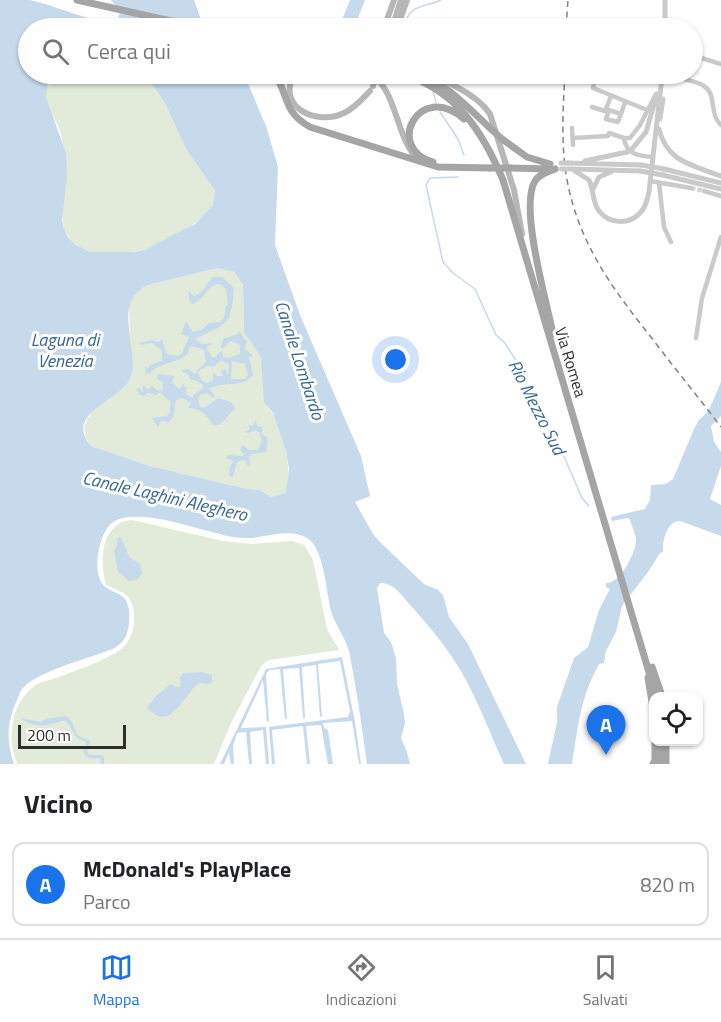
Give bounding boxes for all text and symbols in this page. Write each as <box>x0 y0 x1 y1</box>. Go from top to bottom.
search box <box>18 18 703 84</box>
text: Cerca qui <box>87 34 171 68</box>
icon: search <box>39 35 72 68</box>
water label: Canale Lombardo <box>268 297 332 424</box>
street label: Via Romea <box>549 324 593 400</box>
water label: Laguna di Venezia <box>31 326 102 374</box>
your location <box>381 345 410 374</box>
water label: Rio Mezzo Sud <box>501 355 573 461</box>
water label: Canale Laghini Aleghero <box>80 464 251 528</box>
map controls <box>649 692 703 746</box>
button: locate <box>649 692 703 746</box>
pin: A <box>586 706 626 755</box>
scale bar <box>18 722 126 750</box>
text: 200 m <box>27 723 71 747</box>
text: Vicino <box>24 784 93 823</box>
text: McDonald's PlayPlace <box>83 852 291 886</box>
text: A <box>39 869 52 900</box>
text: 820 m <box>640 869 695 900</box>
text: Parco <box>83 886 131 917</box>
tab: Mappa <box>93 951 139 1011</box>
tab: Indicazioni <box>326 951 397 1011</box>
tab: Salvati <box>583 951 628 1011</box>

